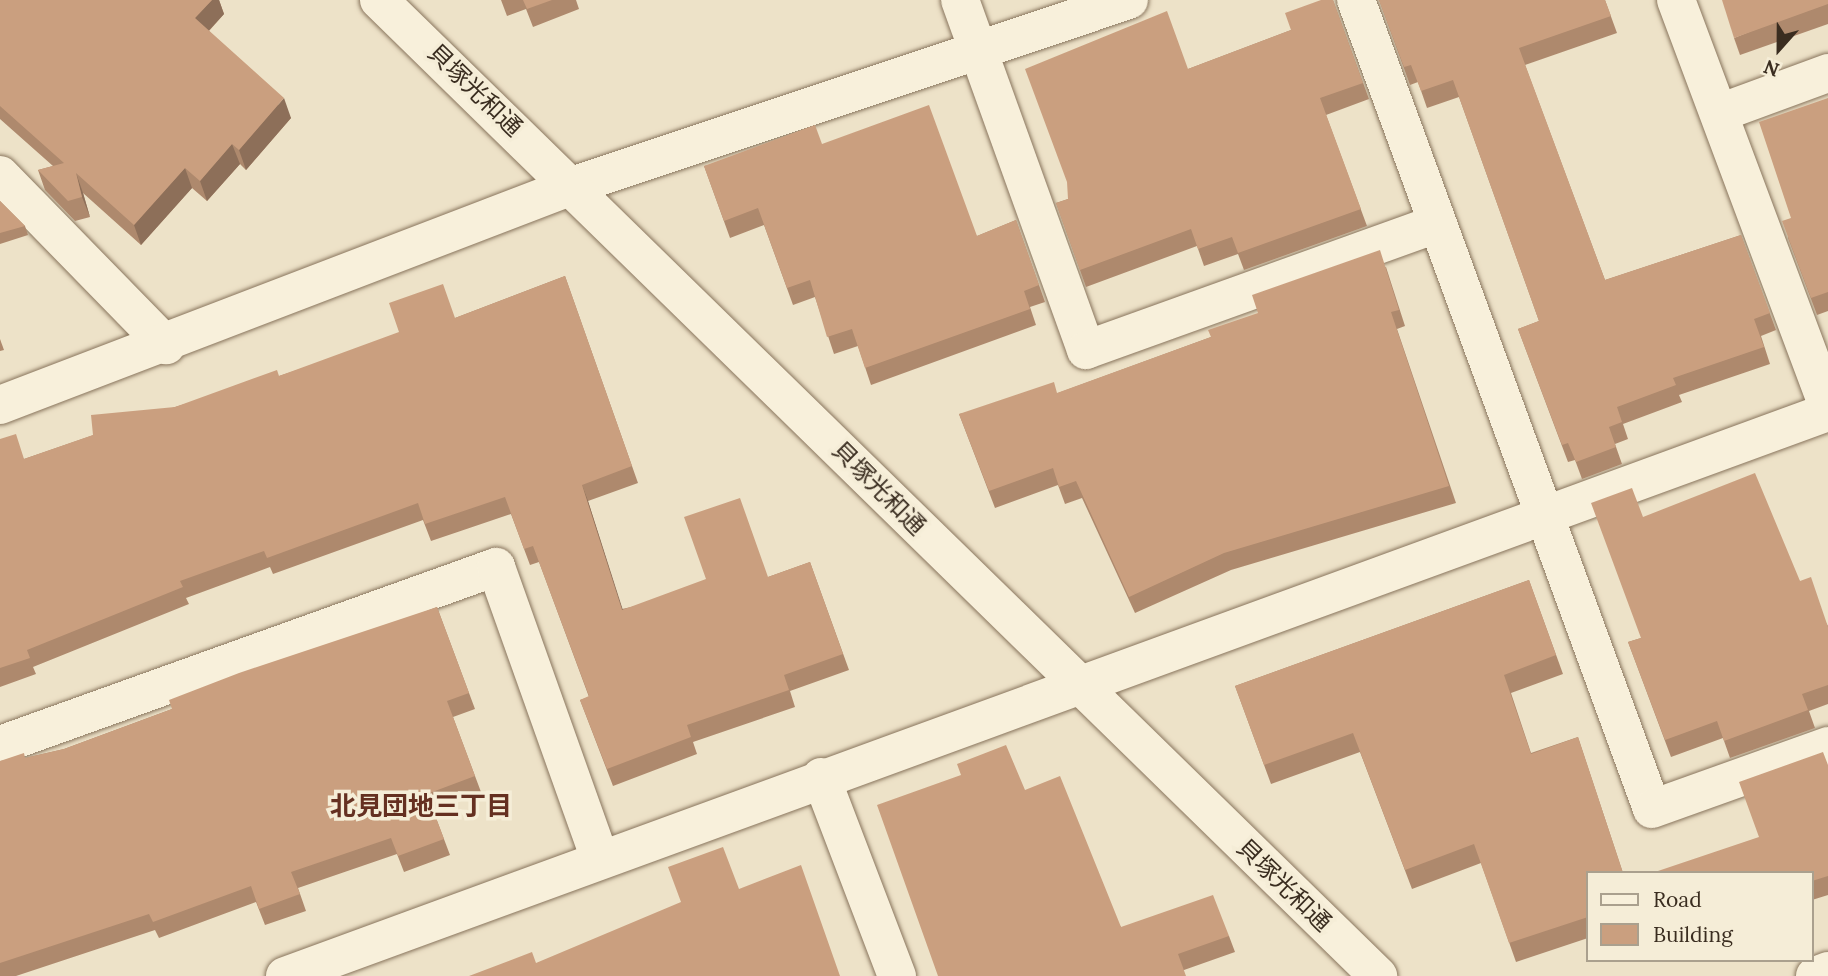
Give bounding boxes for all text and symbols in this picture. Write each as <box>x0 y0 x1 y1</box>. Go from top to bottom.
north arrow <box>1744 14 1814 84</box>
street label: 貝塚光和通 <box>422 38 528 142</box>
text: N <box>1760 55 1783 82</box>
street label: 貝塚光和通 <box>826 435 932 541</box>
district label: 北見団地三丁目 <box>330 790 512 822</box>
street label: 貝塚光和通 <box>1231 833 1337 937</box>
legend <box>1587 871 1814 962</box>
text: Road <box>1653 886 1702 913</box>
text: Building <box>1653 921 1733 948</box>

